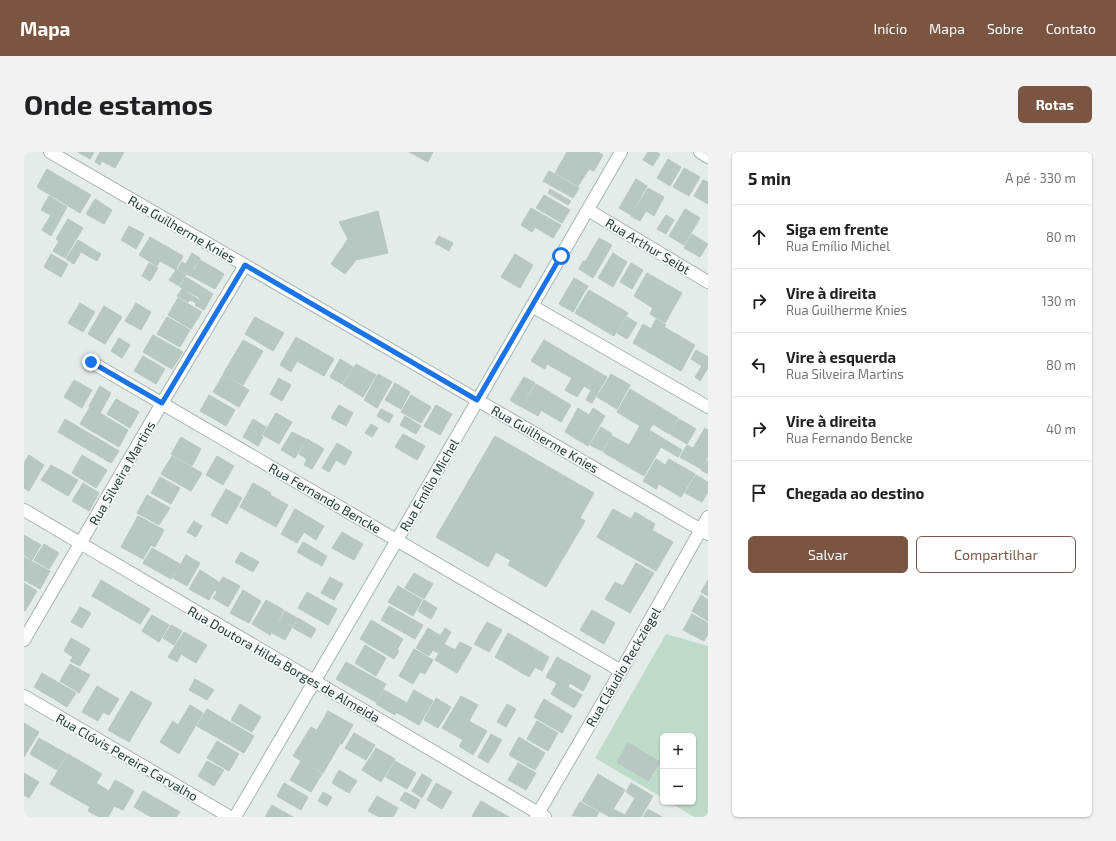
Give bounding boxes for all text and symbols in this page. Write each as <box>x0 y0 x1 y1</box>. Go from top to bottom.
text: Mapa <box>20 17 70 40</box>
text: Início <box>874 20 907 37</box>
text: Mapa <box>929 20 965 37</box>
text: Sobre <box>987 20 1024 37</box>
text: Contato <box>1046 20 1096 37</box>
button: Rotas <box>1018 86 1092 123</box>
text: Onde estamos <box>24 87 213 121</box>
text: 5 min <box>748 168 791 188</box>
text: A pé · 330 m <box>1005 170 1076 186</box>
street label: Rua Guilherme Knies <box>126 192 238 266</box>
street label: Rua Arthur Seibt <box>603 214 693 278</box>
text: Siga em frente <box>786 220 888 238</box>
icon: ahead <box>748 226 770 248</box>
text: 80 m <box>1046 229 1076 245</box>
text: Rua Emílio Michel <box>786 238 890 254</box>
route start <box>552 247 570 265</box>
text: Vire à direita <box>786 284 876 302</box>
icon: right <box>748 290 770 312</box>
text: 130 m <box>1041 293 1076 309</box>
text: Rua Guilherme Knies <box>786 302 907 318</box>
text: Vire à esquerda <box>786 348 896 366</box>
route end <box>82 353 100 371</box>
icon: left <box>748 354 770 376</box>
text: 80 m <box>1046 357 1076 373</box>
text: Rua Silveira Martins <box>786 366 904 382</box>
street label: Rua Guilherme Knies <box>489 402 601 476</box>
text: Vire à direita <box>786 412 876 430</box>
street label: Rua Silveira Martins <box>86 418 158 528</box>
icon: right <box>748 418 770 440</box>
text: 40 m <box>1046 421 1076 437</box>
text: Rua Fernando Bencke <box>786 430 913 446</box>
street label: Rua Emílio Michel <box>396 436 462 534</box>
street label: Rua Fernando Bencke <box>266 459 384 537</box>
icon: arrive <box>748 482 770 504</box>
text: Chegada ao destino <box>786 484 924 502</box>
button: Salvar <box>748 536 908 573</box>
button: Compartilhar <box>916 536 1076 573</box>
street label: Rua Doutora Hilda Borges de Almeida <box>185 602 383 726</box>
street label: Rua Cláudio Reckziegel <box>582 604 664 729</box>
street label: Rua Clóvis Pereira Carvalho <box>53 710 201 804</box>
map controls <box>660 733 696 805</box>
button: + <box>660 733 696 769</box>
button: − <box>660 769 696 805</box>

